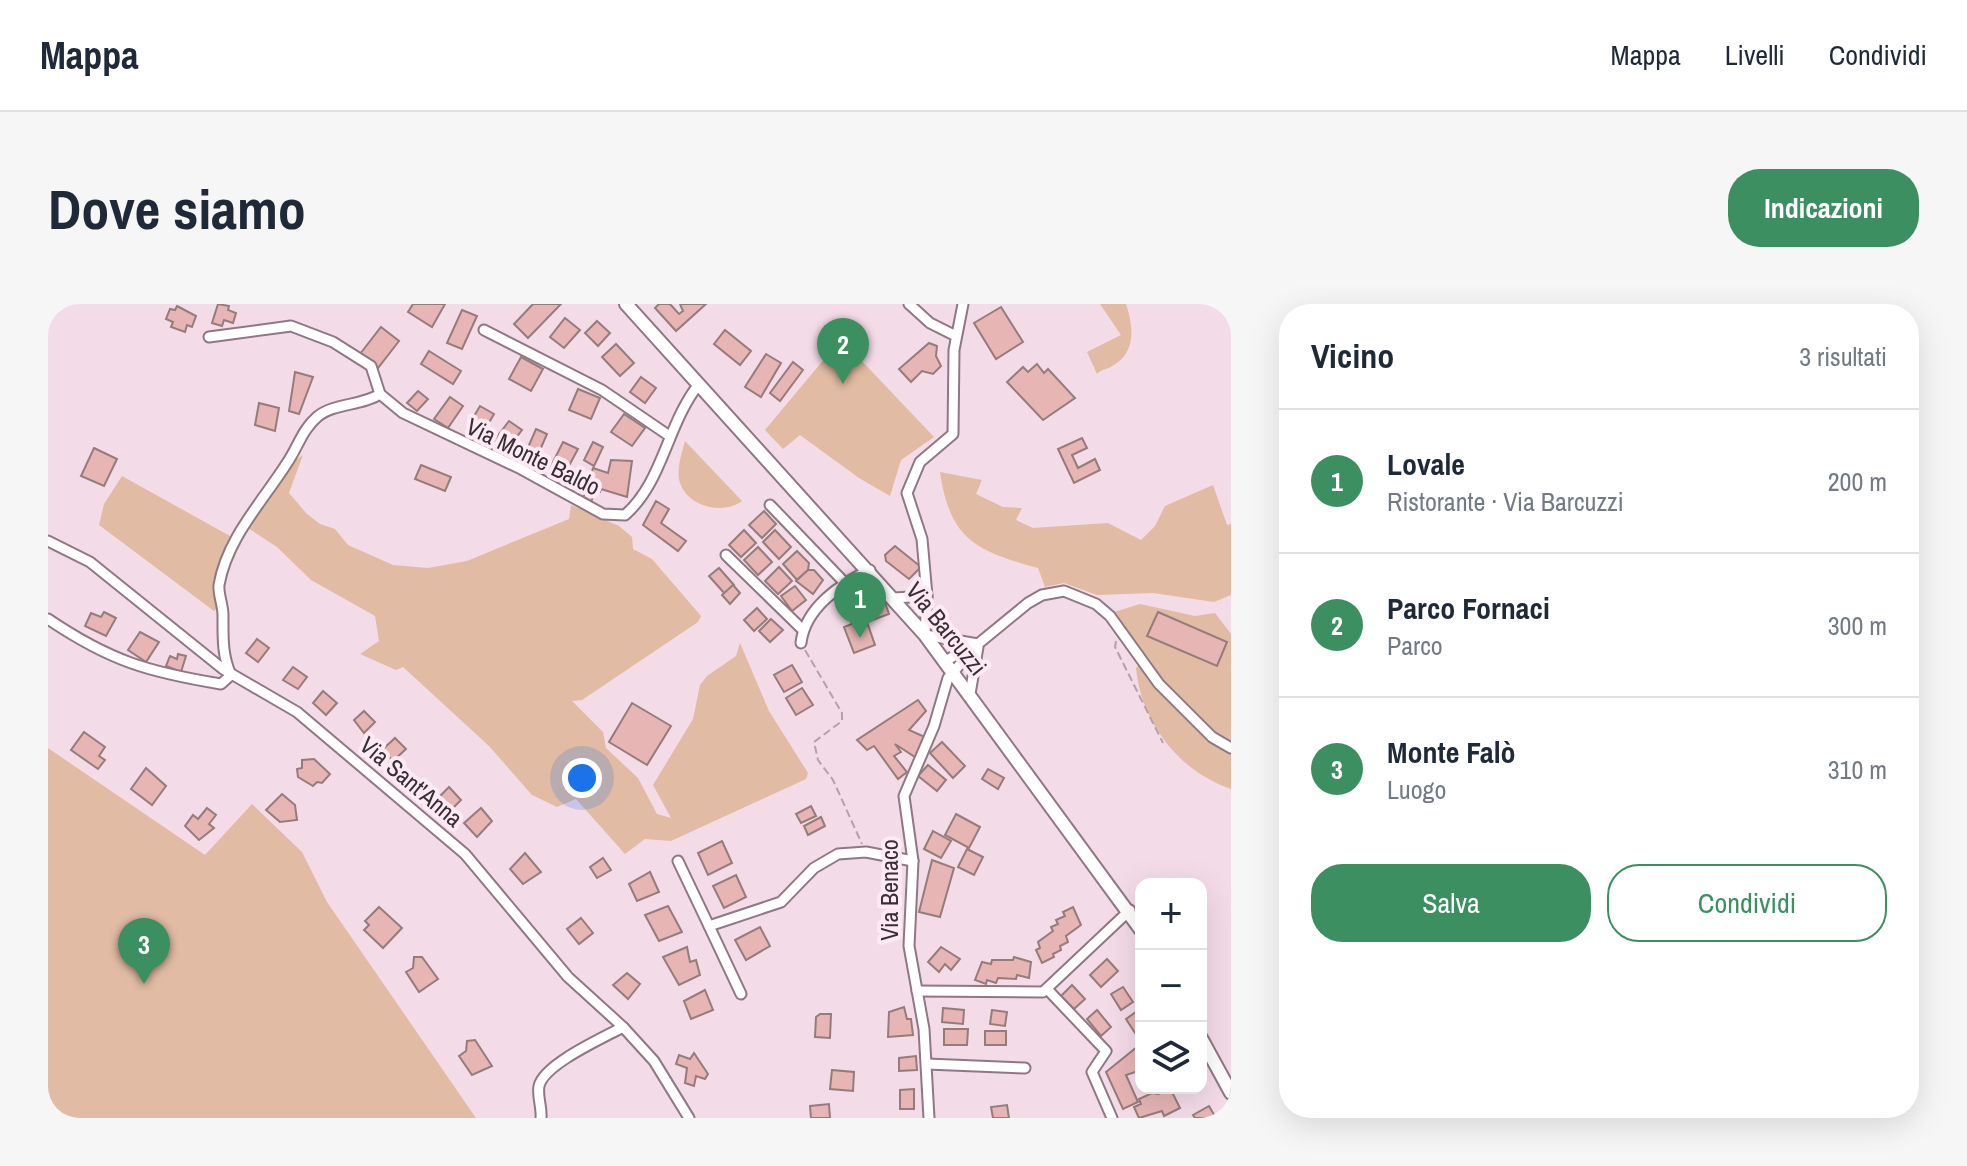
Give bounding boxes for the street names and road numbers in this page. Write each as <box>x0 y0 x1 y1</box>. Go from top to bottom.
street label: Via Monte Baldo <box>461 410 606 502</box>
street label: Via Barcuzzi <box>899 575 994 682</box>
street label: Via Sant'Anna <box>354 729 470 834</box>
street label: Via Benaco <box>873 839 905 941</box>

